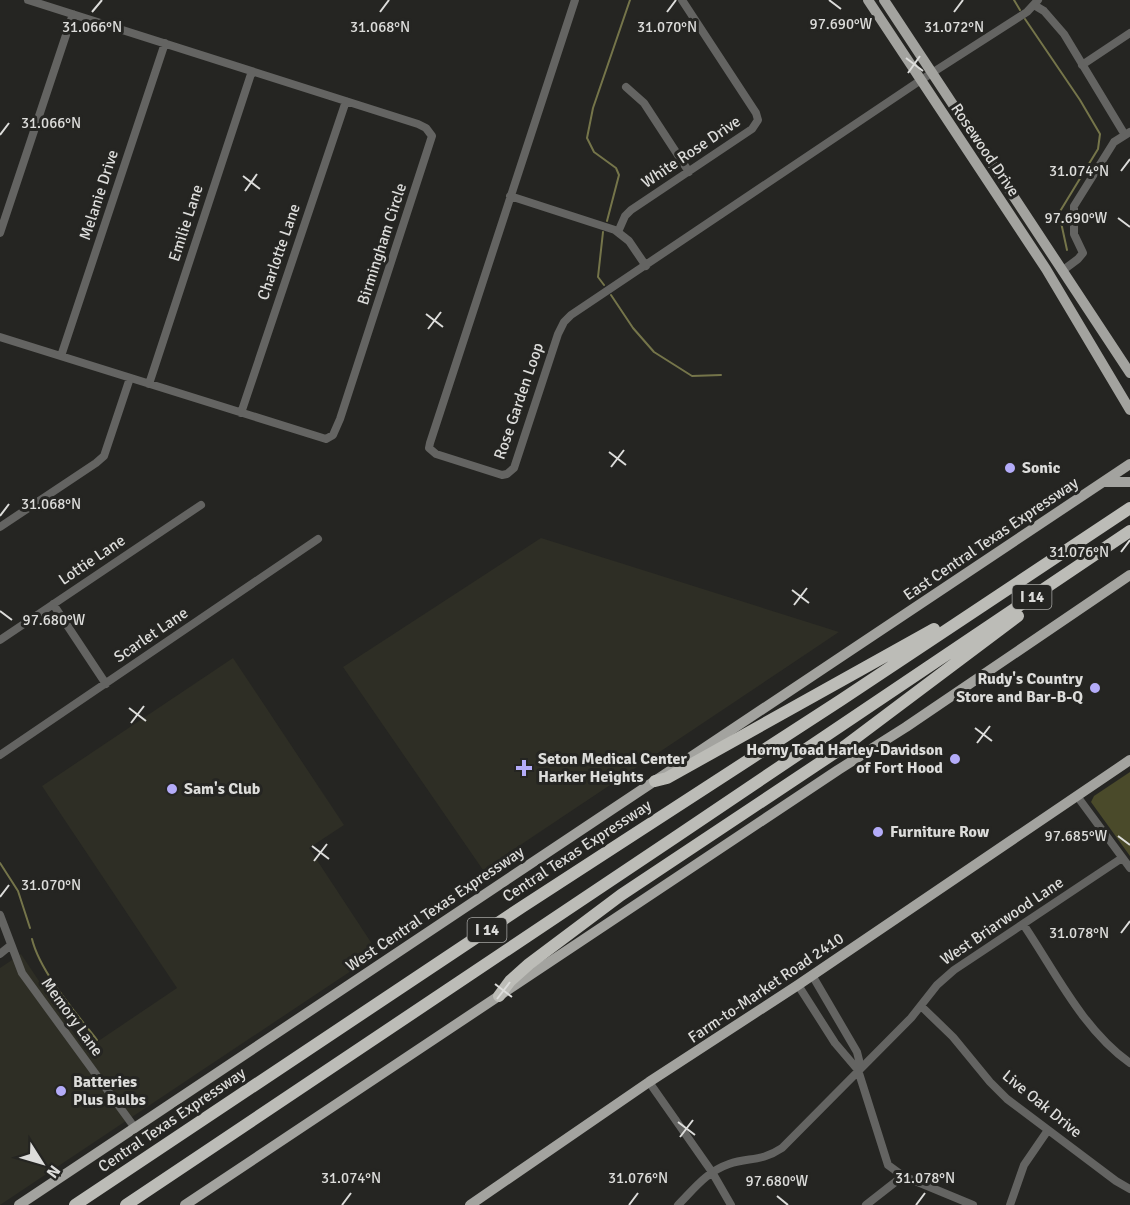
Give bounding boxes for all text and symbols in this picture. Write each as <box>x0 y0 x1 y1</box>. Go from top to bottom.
text: 97.690°W <box>810 15 873 33</box>
text: 31.066°N <box>62 18 122 36</box>
text: 31.068°N <box>350 18 410 36</box>
text: 31.070°N <box>637 18 697 36</box>
text: 31.072°N <box>924 18 984 36</box>
street label: Rosewood Drive <box>946 100 1024 200</box>
street label: White Rose Drive <box>637 111 745 193</box>
text: 31.066°N <box>21 114 81 132</box>
street label: Melanie Drive <box>75 147 123 243</box>
text: 31.074°N <box>1049 162 1109 180</box>
street label: Birmingham Circle <box>353 181 411 307</box>
street label: Emilie Lane <box>164 182 208 264</box>
street label: Charlotte Lane <box>253 201 305 303</box>
text: 97.690°W <box>1045 209 1108 227</box>
street label: Rose Garden Loop <box>490 340 548 462</box>
place label: Sonic <box>1022 458 1061 478</box>
marker: Sonic <box>1003 461 1017 475</box>
street label: East Central Texas Expressway <box>900 473 1083 605</box>
text: 31.068°N <box>21 495 81 513</box>
street label: Lottie Lane <box>55 530 129 590</box>
text: 31.076°N <box>1049 543 1109 561</box>
road number: I 14 <box>1012 585 1052 609</box>
street label: Scarlet Lane <box>110 603 192 667</box>
text: 97.680°W <box>23 611 86 629</box>
place label: Rudy's Country Store and Bar-B-Q <box>956 669 1083 707</box>
marker: Rudy's Country Store and Bar-B-Q <box>1088 681 1102 695</box>
place label: Horny Toad Harley-Davidson of Fort Hood <box>746 740 943 778</box>
place label: Seton Medical Center Harker Heights <box>538 749 688 787</box>
marker: Horny Toad Harley-Davidson of Fort Hood <box>948 752 962 766</box>
marker: Seton Medical Center Harker Heights <box>515 759 533 777</box>
place label: Sam's Club <box>184 779 261 799</box>
marker: Sam's Club <box>165 782 179 796</box>
street label: Central Texas Expressway <box>499 795 656 907</box>
place label: Furniture Row <box>890 822 990 842</box>
marker: Furniture Row <box>871 825 885 839</box>
text: 97.685°W <box>1045 827 1108 845</box>
street label: West Central Texas Expressway <box>342 841 528 976</box>
street label: West Briarwood Lane <box>937 872 1067 970</box>
text: 31.070°N <box>21 876 81 894</box>
road number: I 14 <box>468 918 506 942</box>
text: 31.078°N <box>1049 924 1109 942</box>
street label: Farm-to-Market Road 2410 <box>684 928 848 1048</box>
street label: Memory Lane <box>37 974 107 1060</box>
street label: Central Texas Expressway <box>94 1063 250 1177</box>
street label: Live Oak Drive <box>998 1066 1086 1142</box>
place label: Batteries Plus Bulbs <box>73 1072 146 1110</box>
marker: Batteries Plus Bulbs <box>54 1084 68 1098</box>
north arrow <box>12 1133 72 1193</box>
text: N <box>42 1161 65 1182</box>
text: 31.074°N <box>321 1169 381 1187</box>
text: 31.076°N <box>608 1169 668 1187</box>
text: 31.078°N <box>895 1169 955 1187</box>
text: 97.680°W <box>746 1172 809 1190</box>

